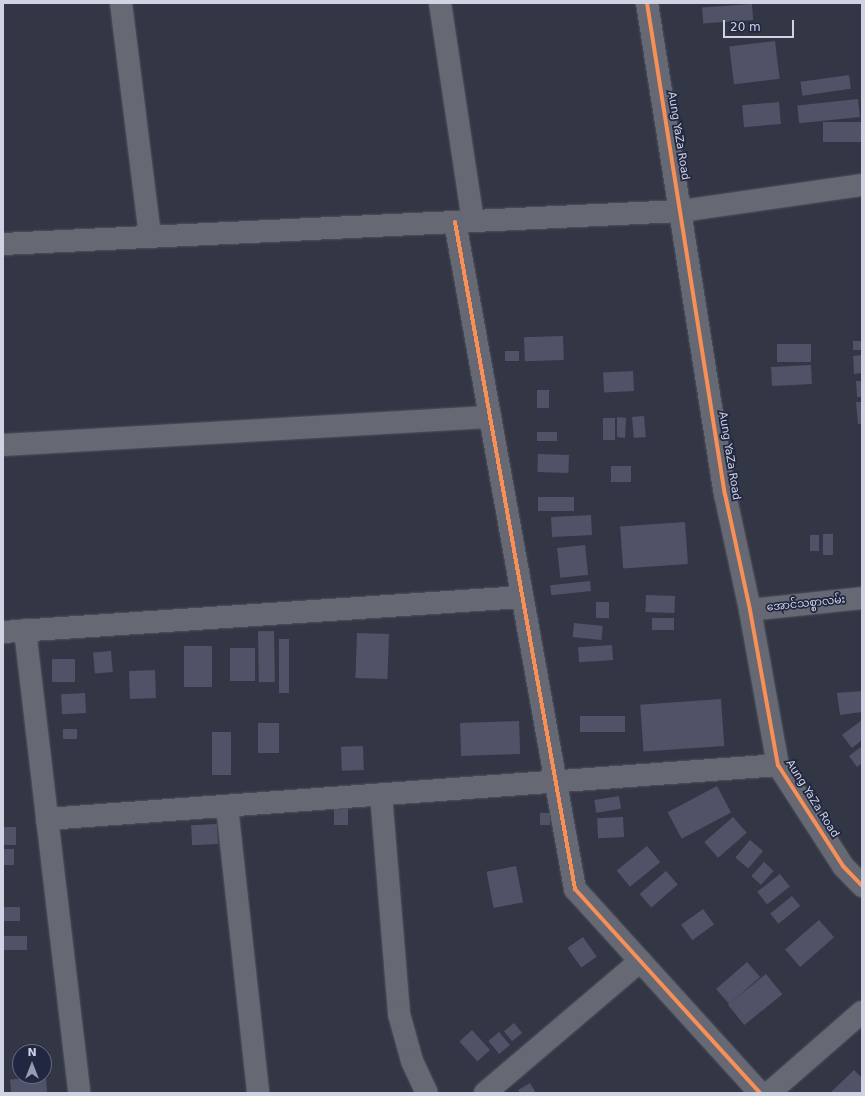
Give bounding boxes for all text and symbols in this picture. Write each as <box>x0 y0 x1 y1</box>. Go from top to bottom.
scale bar <box>725 12 796 38</box>
text: 20 m <box>730 20 761 34</box>
street label: Aung YaZa Road <box>664 91 692 181</box>
street label: Aung YaZa Road <box>715 411 743 501</box>
street label: အောင်သစ္စာလမ်း <box>766 593 846 615</box>
street label: Aung YaZa Road <box>783 758 841 840</box>
north arrow <box>12 1044 52 1084</box>
text: N <box>27 1046 37 1059</box>

